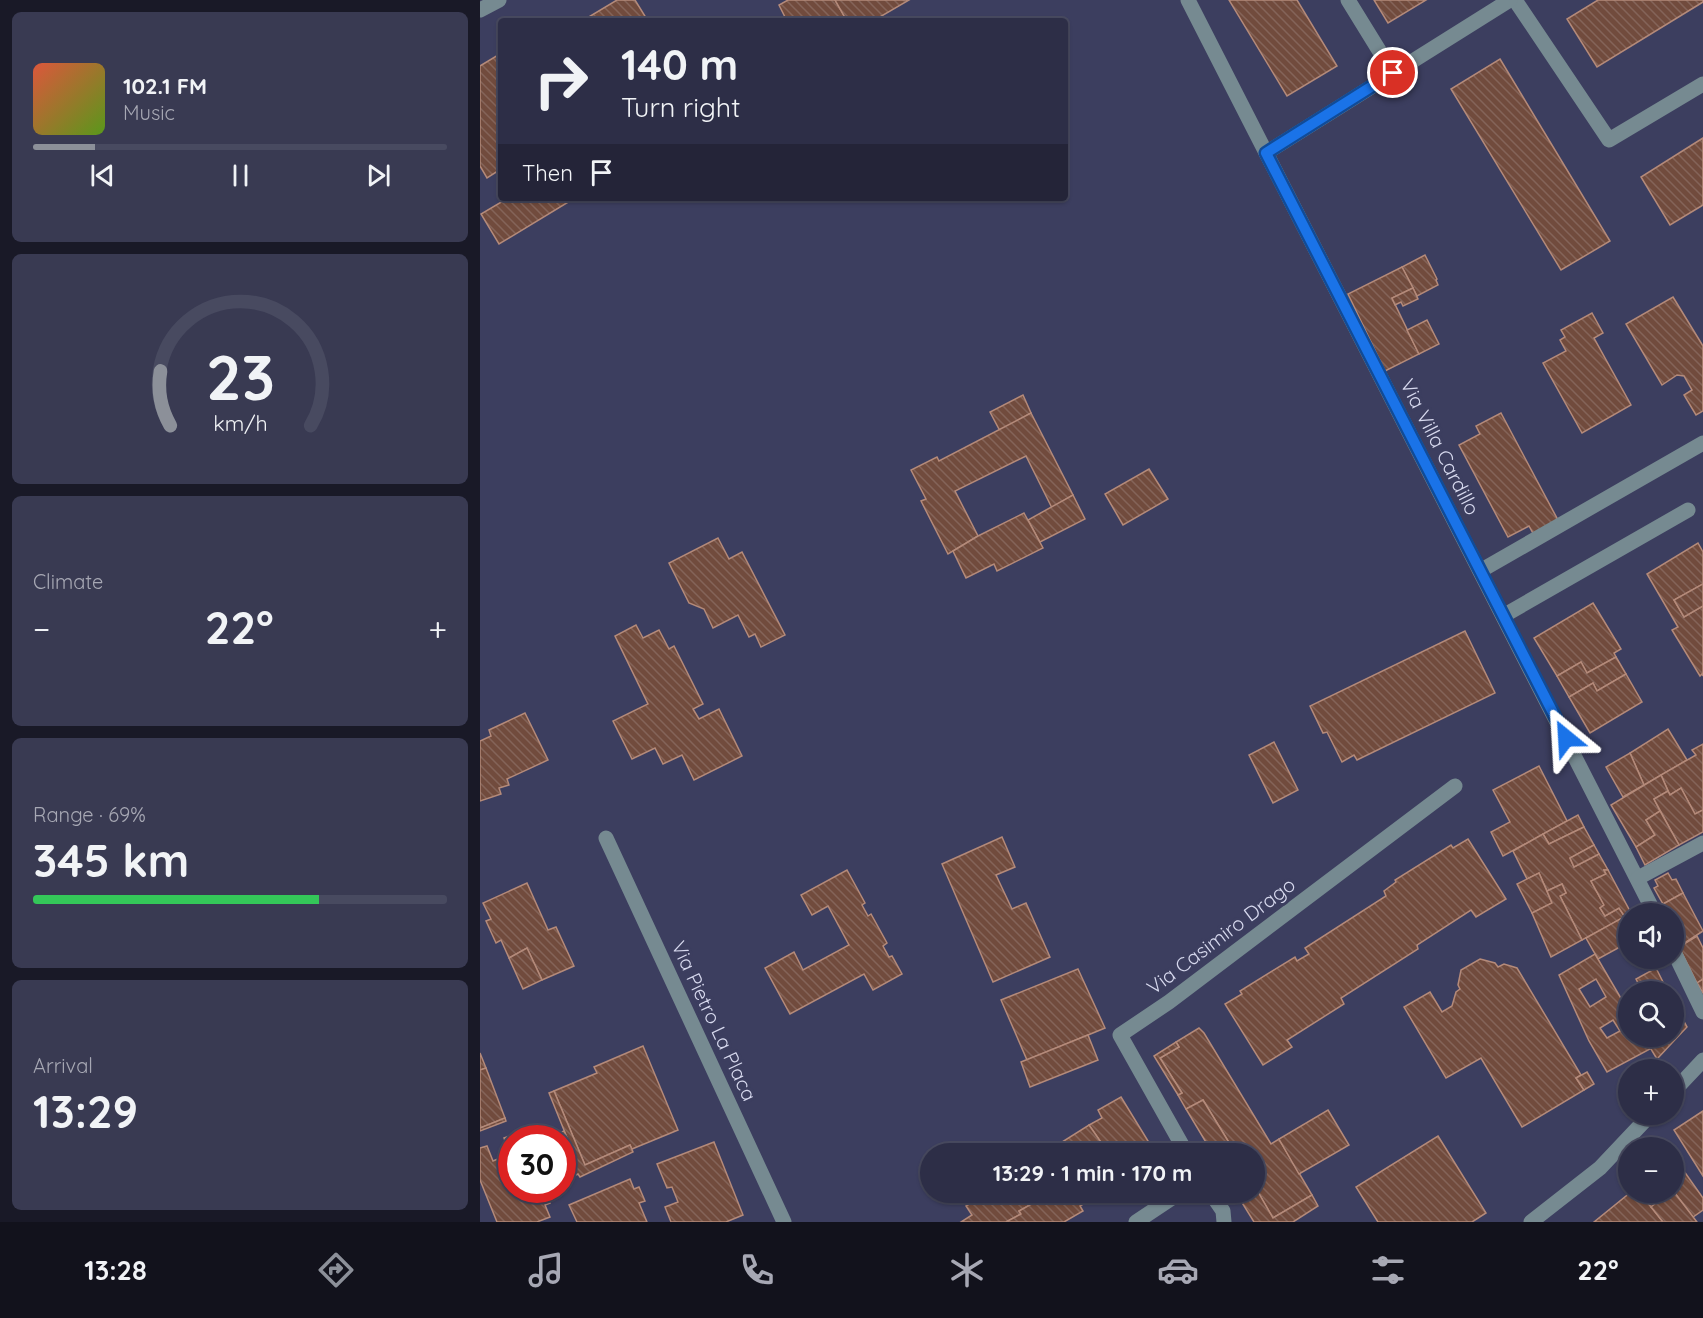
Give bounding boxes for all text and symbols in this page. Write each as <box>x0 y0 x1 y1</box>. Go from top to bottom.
text: 140 m <box>621 38 738 91</box>
icon: right <box>522 42 600 120</box>
pin <box>1367 47 1418 98</box>
icon: arrive <box>1376 56 1409 89</box>
text: 102.1 FM <box>123 72 207 100</box>
text: Turn right <box>621 90 740 124</box>
text: Music <box>123 100 175 125</box>
icon: arrive <box>585 156 618 189</box>
icon: previous <box>86 159 119 192</box>
icon: pause <box>224 159 257 192</box>
icon: next <box>362 159 395 192</box>
text: Then <box>522 159 573 187</box>
text: 23 <box>205 338 275 416</box>
street label: Via Villa Cardillo <box>1395 375 1486 519</box>
text: km/h <box>213 410 267 436</box>
text: Climate <box>33 569 103 594</box>
text: 22° <box>205 599 274 655</box>
text: − <box>33 608 50 649</box>
text: + <box>428 608 447 649</box>
position arrow <box>1534 706 1598 770</box>
text: Range · 69% <box>33 802 146 827</box>
text: 345 km <box>33 832 189 888</box>
street label: Via Casimiro Drago <box>1142 872 1300 1000</box>
map controls <box>1618 903 1684 1203</box>
button: sound <box>1618 903 1684 969</box>
street label: Via Pietro La Placa <box>666 937 762 1105</box>
button: search <box>1618 981 1684 1047</box>
text: Arrival <box>33 1053 93 1078</box>
button: + <box>1618 1059 1684 1125</box>
text: 13:29 <box>33 1083 138 1139</box>
speed limit sign: 30 <box>498 1125 576 1203</box>
button: − <box>1618 1137 1684 1203</box>
text: 13:29 · 1 min · 170 m <box>993 1159 1192 1187</box>
icon: directions <box>315 1249 357 1291</box>
icon: music <box>525 1249 567 1291</box>
icon: phone <box>736 1249 778 1291</box>
icon: climate <box>946 1249 988 1291</box>
icon: car <box>1157 1249 1199 1291</box>
icon: filters <box>1367 1249 1409 1291</box>
text: 13:28 <box>84 1253 147 1287</box>
text: 22° <box>1577 1253 1619 1287</box>

